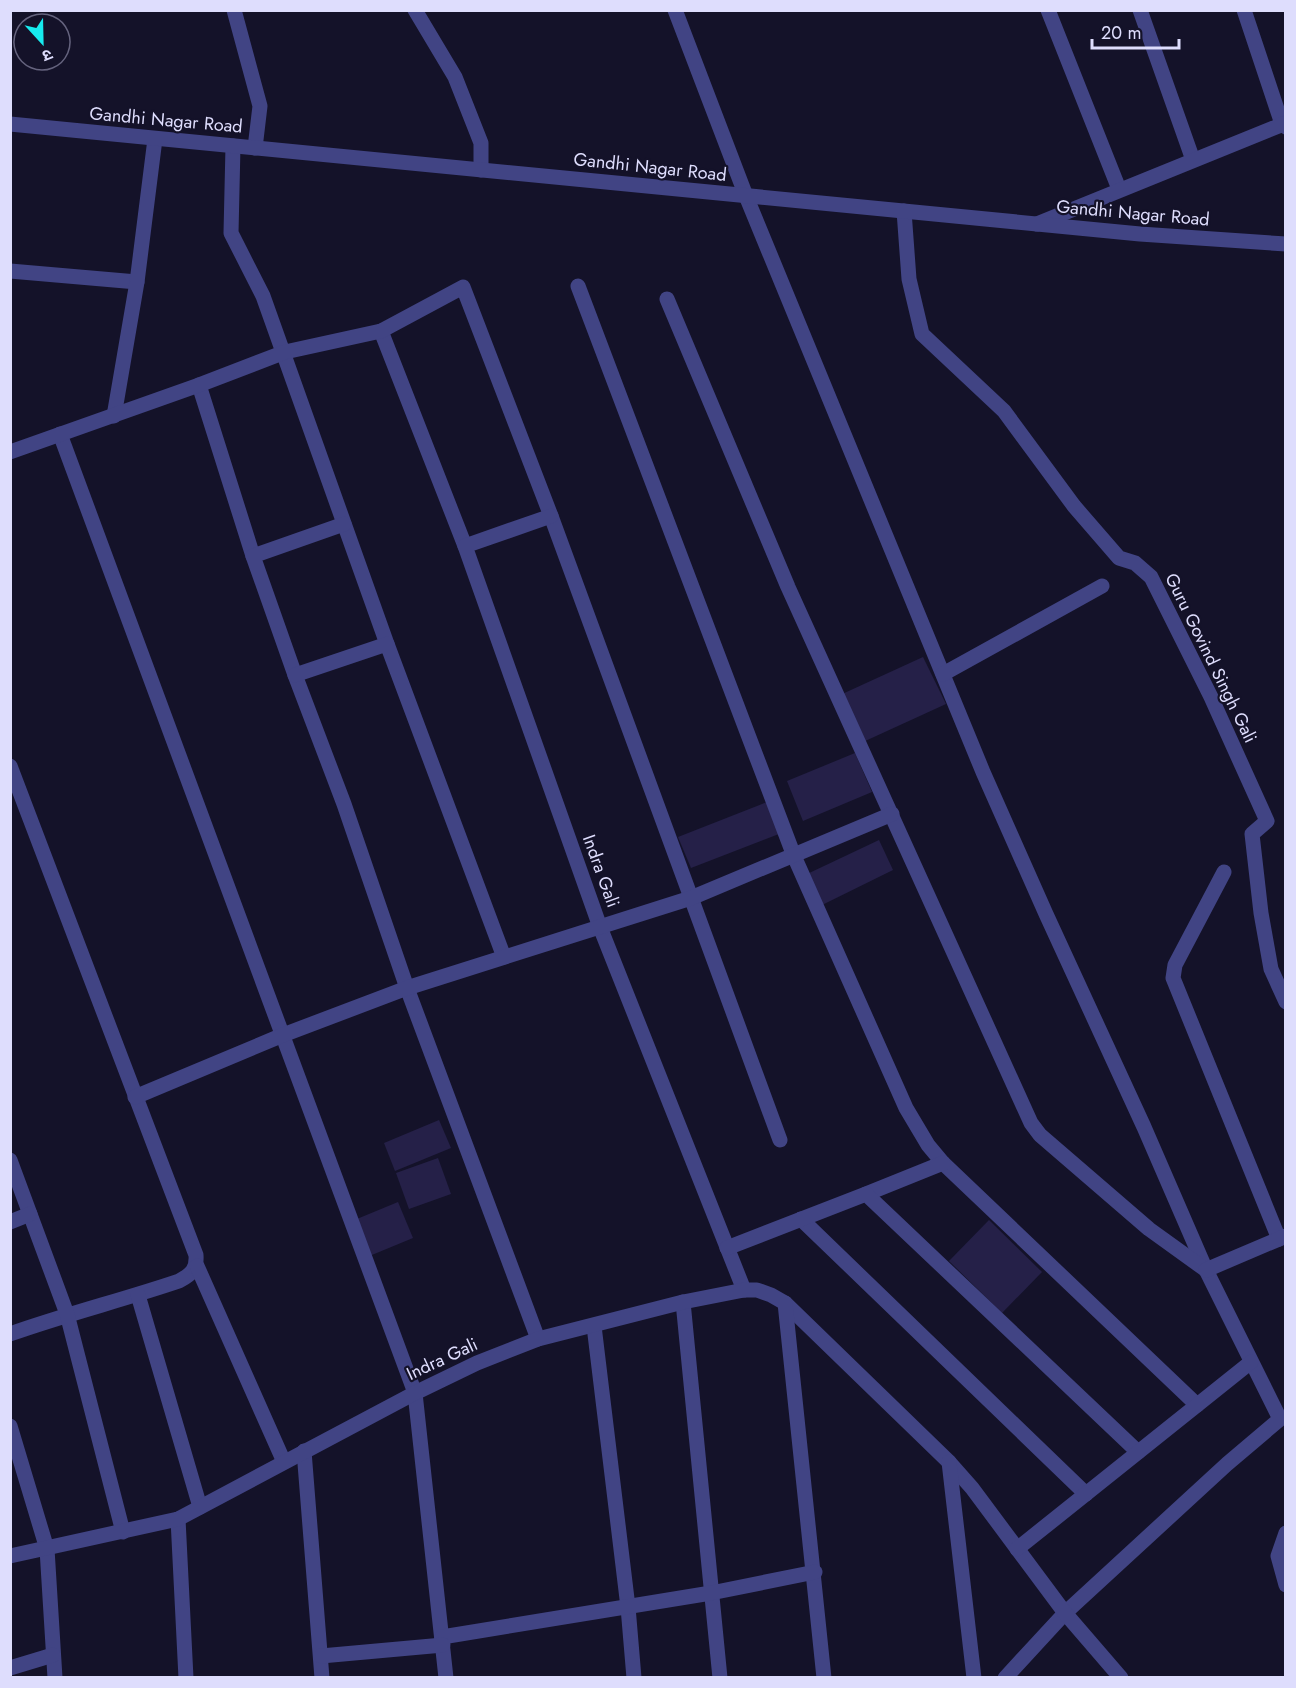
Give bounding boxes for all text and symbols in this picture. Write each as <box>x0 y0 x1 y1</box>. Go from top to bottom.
north arrow <box>12 12 72 72</box>
scale bar <box>1092 12 1179 50</box>
text: 20 m <box>1101 20 1141 46</box>
text: उ <box>38 43 56 68</box>
street label: Gandhi Nagar Road <box>88 100 244 140</box>
street label: Gandhi Nagar Road <box>572 146 728 188</box>
street label: Gandhi Nagar Road <box>1055 193 1211 233</box>
street label: Guru Govind Singh Gali <box>1159 569 1263 747</box>
street label: Indra Gali <box>576 831 626 911</box>
street label: Indra Gali <box>402 1331 482 1387</box>

